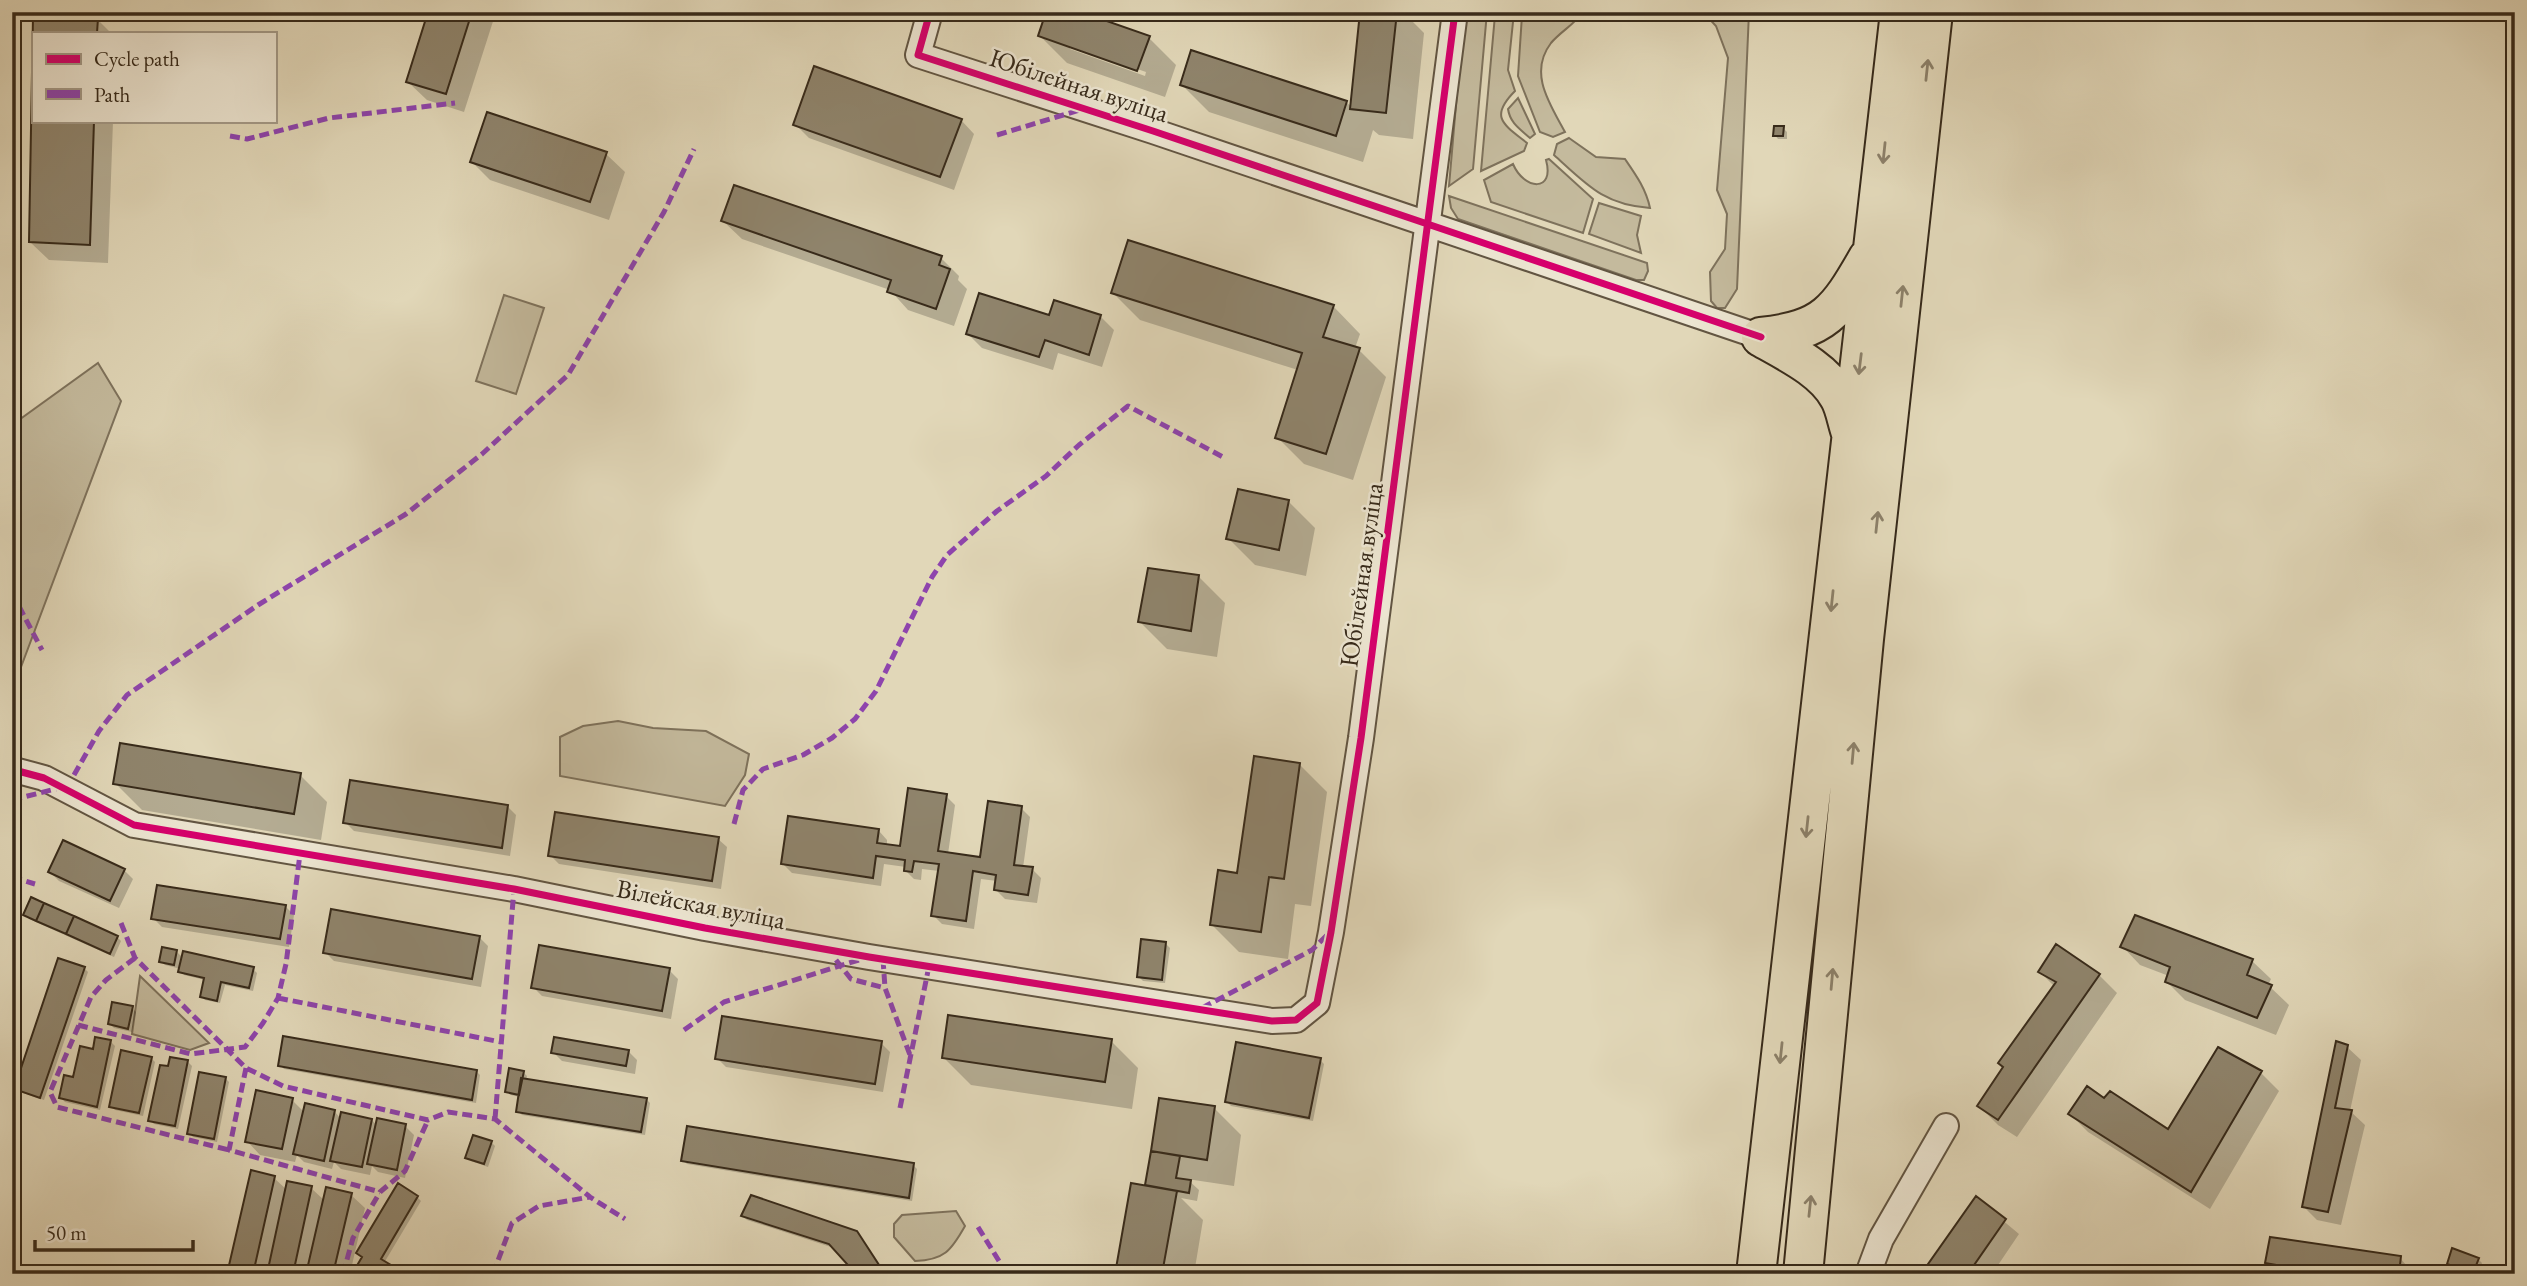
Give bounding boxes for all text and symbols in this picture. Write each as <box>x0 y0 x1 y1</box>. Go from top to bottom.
legend <box>32 32 276 122</box>
street label: Юбілейная вуліца <box>985 40 1174 130</box>
text: Cycle path <box>94 45 180 72</box>
one-way arrow <box>1921 59 1934 82</box>
text: Path <box>94 81 131 108</box>
one-way arrow <box>1878 141 1891 164</box>
one-way arrow <box>1896 285 1909 308</box>
one-way arrow <box>1854 352 1867 374</box>
street label: Юбілейная вуліца <box>1331 480 1391 670</box>
one-way arrow <box>1871 511 1884 534</box>
one-way arrow <box>1826 589 1839 612</box>
one-way arrow <box>1847 742 1860 765</box>
one-way arrow <box>1800 815 1813 838</box>
street label: Вілейская вуліца <box>614 871 789 937</box>
one-way arrow <box>1826 969 1839 991</box>
one-way arrow <box>1774 1041 1787 1064</box>
one-way arrow <box>1804 1195 1817 1218</box>
scale bar <box>35 1209 192 1253</box>
text: 50 m <box>46 1219 87 1246</box>

